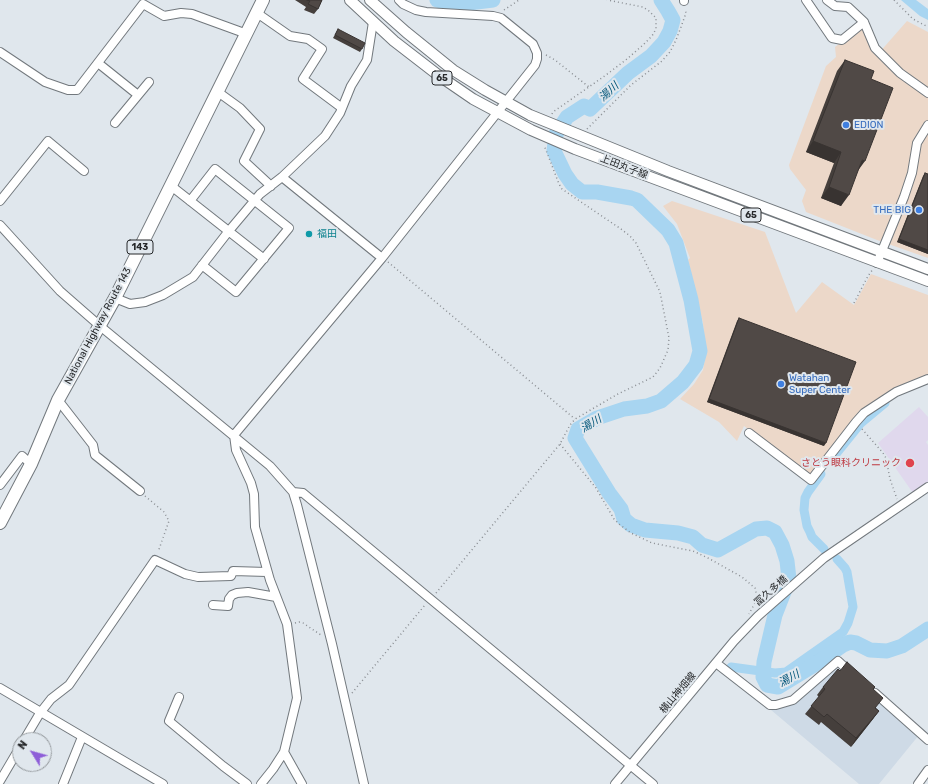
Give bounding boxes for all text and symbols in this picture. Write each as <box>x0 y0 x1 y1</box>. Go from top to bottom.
road number: 65 <box>432 71 452 85</box>
water label: 湯川 <box>596 80 622 104</box>
place label: EDION <box>854 119 883 131</box>
marker: EDION <box>841 120 851 130</box>
street label: 上田丸子線 <box>599 152 649 182</box>
place label: THE BIG <box>873 204 911 216</box>
marker: THE BIG <box>914 205 924 215</box>
road number: 65 <box>741 208 761 222</box>
place label: 福田 <box>317 228 337 240</box>
marker: 福田 <box>304 229 314 239</box>
road number: 143 <box>127 240 153 254</box>
street label: National Highway Route 143 <box>62 266 134 386</box>
place label: Watahan Super Center <box>789 372 851 396</box>
marker: Watahan Super Center <box>776 379 786 389</box>
water label: 湯川 <box>578 413 604 435</box>
place label: さとう眼科クリニック <box>801 457 901 469</box>
marker: さとう眼科クリニック <box>904 457 916 469</box>
street label: 冨久多橋 <box>752 573 790 609</box>
water label: 湯川 <box>776 668 802 690</box>
street label: 横山神畑線 <box>657 670 699 716</box>
north arrow <box>12 732 52 772</box>
text: N <box>15 738 30 752</box>

